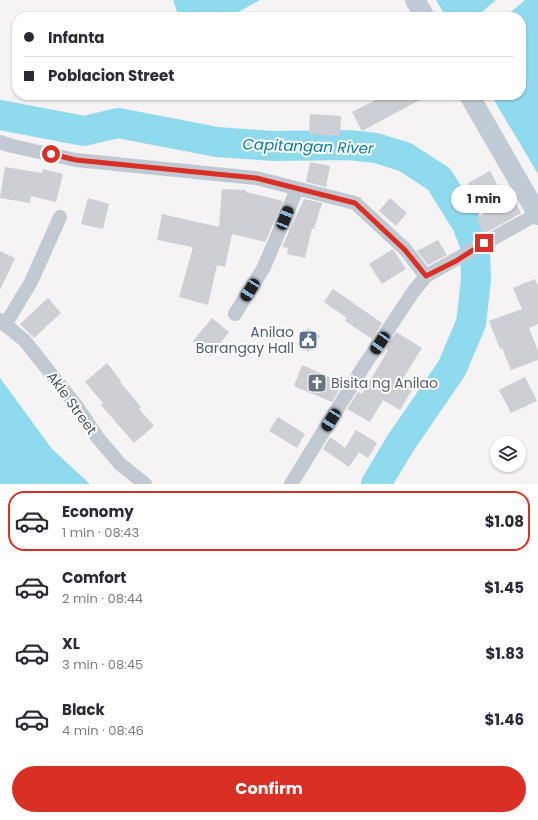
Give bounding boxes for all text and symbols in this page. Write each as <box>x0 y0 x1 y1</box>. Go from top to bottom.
text: Infanta <box>48 27 105 48</box>
text: Poblacion Street <box>48 65 174 86</box>
water label: Capitangan River <box>242 133 374 159</box>
route start <box>42 145 60 163</box>
callout: 1 min <box>451 185 517 213</box>
text: 1 min <box>467 189 501 208</box>
car <box>275 205 295 231</box>
route end <box>475 234 493 252</box>
car <box>239 277 261 303</box>
place label: Anilao Barangay Hall <box>196 322 294 358</box>
public building icon: Anilao Barangay Hall <box>297 329 319 351</box>
car <box>368 330 392 356</box>
street label: Akle Street <box>42 367 102 439</box>
church icon: Bisita ng Anilao <box>306 372 328 394</box>
place label: Bisita ng Anilao <box>331 373 438 393</box>
car <box>320 407 342 433</box>
map controls <box>490 436 526 472</box>
button: layers <box>490 436 526 472</box>
text: Economy <box>62 501 134 522</box>
icon: car <box>14 503 50 539</box>
text: $1.08 <box>485 511 524 532</box>
text: 1 min · 08:43 <box>62 523 139 542</box>
text: Comfort <box>62 567 126 588</box>
icon: car <box>14 569 50 605</box>
text: $1.45 <box>484 577 524 598</box>
text: 2 min · 08:44 <box>62 589 143 608</box>
text: XL <box>62 633 80 654</box>
icon: car <box>14 635 50 671</box>
text: $1.83 <box>485 643 524 664</box>
text: 3 min · 08:45 <box>62 655 143 674</box>
text: Black <box>62 699 105 720</box>
icon: car <box>14 701 50 737</box>
text: $1.46 <box>485 709 524 730</box>
text: 4 min · 08:46 <box>62 721 144 740</box>
button: Confirm <box>12 766 526 812</box>

